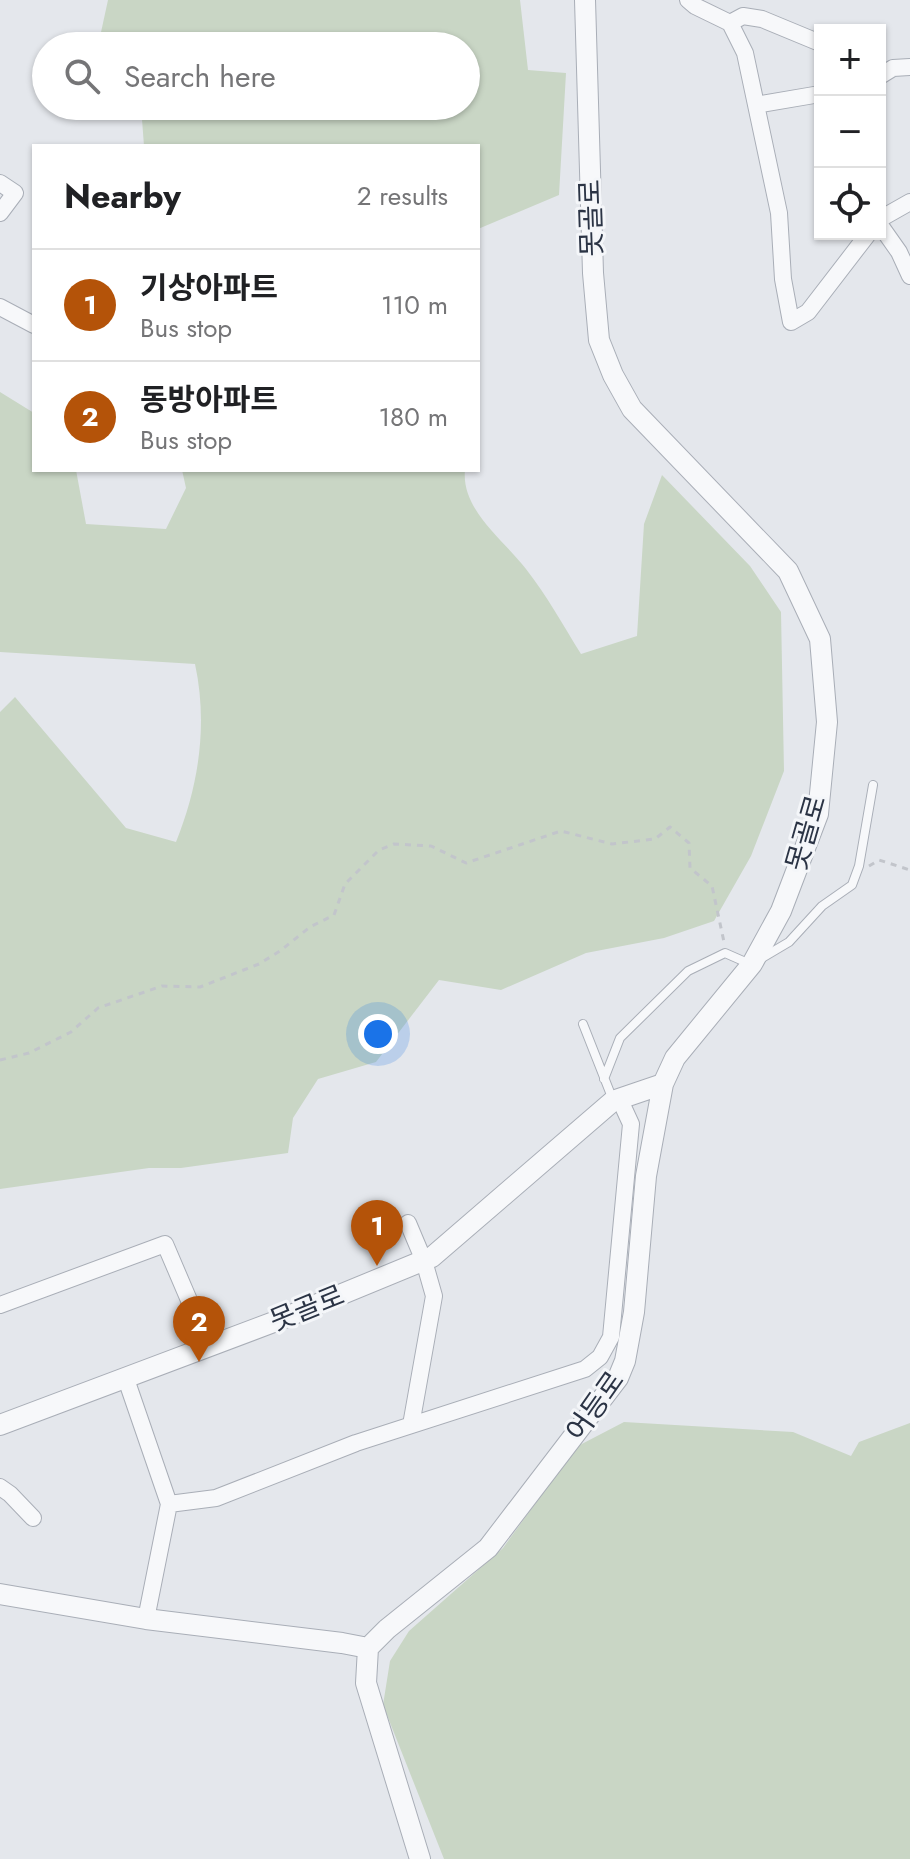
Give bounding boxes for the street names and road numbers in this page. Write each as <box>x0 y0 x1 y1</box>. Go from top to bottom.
street label: 못골로 <box>569 179 613 257</box>
street label: 못골로 <box>776 790 836 876</box>
street label: 못골로 <box>263 1275 351 1341</box>
street label: 어등로 <box>556 1363 634 1449</box>

